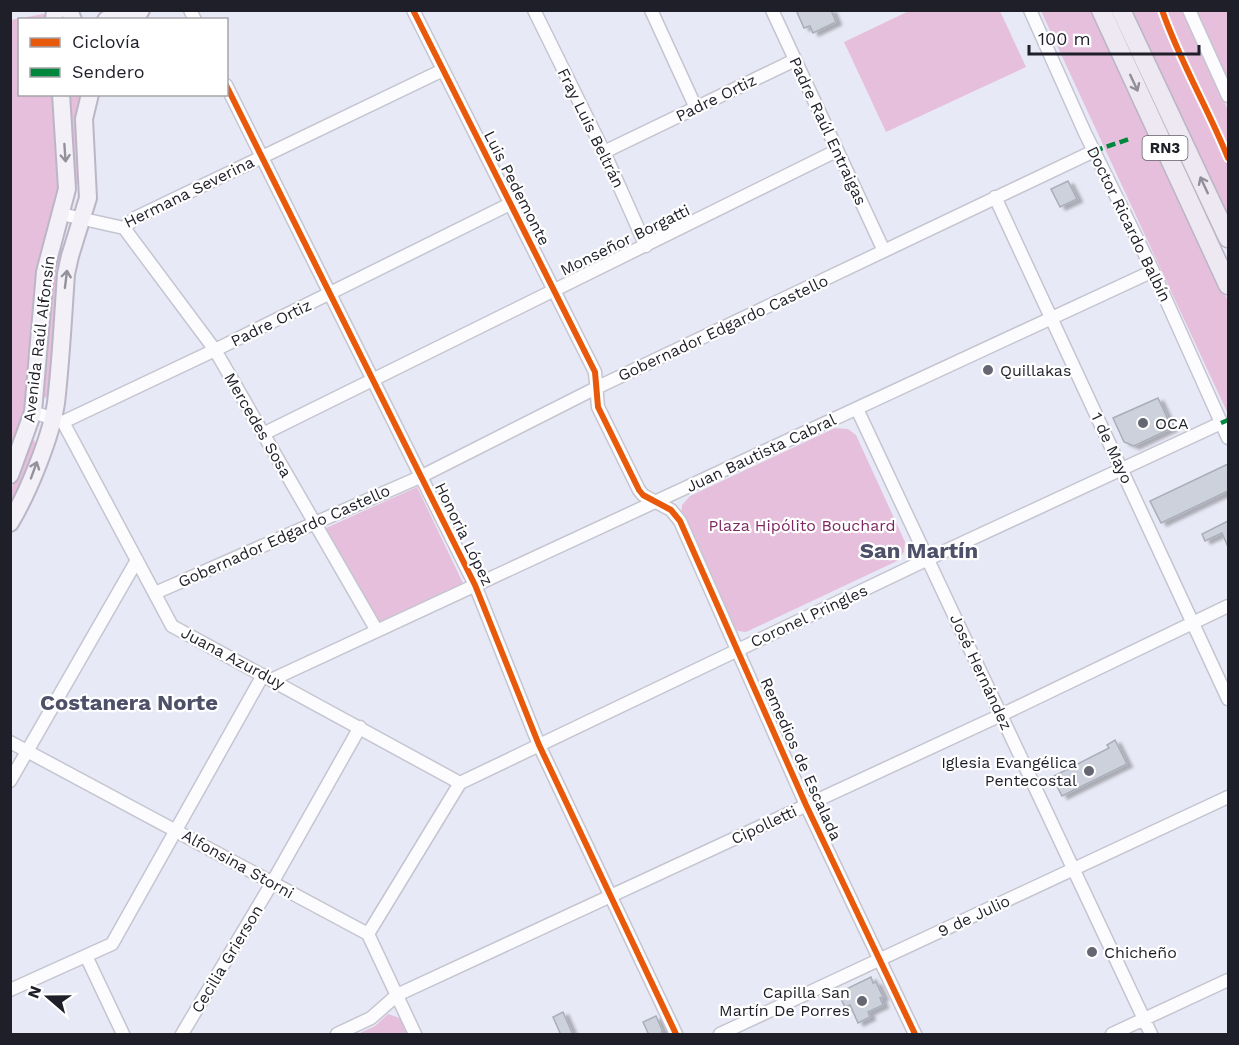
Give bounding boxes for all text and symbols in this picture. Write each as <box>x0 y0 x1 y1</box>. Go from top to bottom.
legend <box>18 18 228 96</box>
scale bar <box>1029 18 1198 56</box>
text: 100 m <box>1038 28 1091 49</box>
text: Ciclovía <box>72 31 140 52</box>
street label: Padre Raúl Entraigas <box>785 54 871 208</box>
text: Sendero <box>72 61 145 82</box>
street label: Fray Luis Beltrán <box>554 65 628 191</box>
street label: Padre Ortiz <box>673 70 759 126</box>
one-way arrow <box>1129 73 1141 91</box>
street label: Luis Pedemonte <box>480 128 554 248</box>
road number: RN3 <box>1142 136 1188 160</box>
one-way arrow <box>59 142 70 162</box>
street label: Doctor Ricardo Balbín <box>1083 143 1175 305</box>
street label: Hermana Severina <box>121 152 257 232</box>
one-way arrow <box>1197 177 1209 195</box>
street label: Monseñor Borgatti <box>557 200 693 280</box>
street label: Avenida Raúl Alfonsín <box>19 254 59 424</box>
one-way arrow <box>61 269 72 289</box>
street label: Gobernador Edgardo Castello <box>615 271 831 385</box>
street label: Padre Ortiz <box>228 295 314 351</box>
place label: Quillakas <box>1000 361 1071 380</box>
marker: Quillakas <box>981 363 995 377</box>
street label: Mercedes Sosa <box>220 369 296 481</box>
street label: 1 de Mayo <box>1087 409 1137 487</box>
street label: Juan Bautista Cabral <box>683 410 839 496</box>
place label: OCA <box>1155 414 1189 433</box>
marker: OCA <box>1136 416 1150 430</box>
one-way arrow <box>30 461 41 480</box>
street label: Honoria López <box>431 479 497 589</box>
street label: Gobernador Edgardo Castello <box>175 481 393 591</box>
park label: Plaza Hipólito Bouchard <box>708 516 896 535</box>
district label: San Martín <box>860 538 978 563</box>
street label: Coronel Pringles <box>747 581 871 651</box>
street label: José Hernández <box>946 611 1016 733</box>
street label: Juana Azurduy <box>178 623 289 694</box>
street label: Remedios de Escalada <box>756 675 846 843</box>
district label: Costanera Norte <box>40 690 218 715</box>
place label: Iglesia Evangélica Pentecostal <box>941 753 1077 790</box>
marker: Iglesia Evangélica Pentecostal <box>1082 764 1096 778</box>
street label: Cipolletti <box>728 802 800 848</box>
street label: Alfonsina Storni <box>179 825 297 903</box>
street label: 9 de Julio <box>935 891 1013 941</box>
street label: Cecilia Grierson <box>187 902 267 1016</box>
place label: Chicheño <box>1104 943 1177 962</box>
marker: Chicheño <box>1085 945 1099 959</box>
north arrow <box>18 967 78 1027</box>
text: N <box>23 983 45 1001</box>
place label: Capilla San Martín De Porres <box>719 983 850 1020</box>
marker: Capilla San Martín De Porres <box>855 994 869 1008</box>

